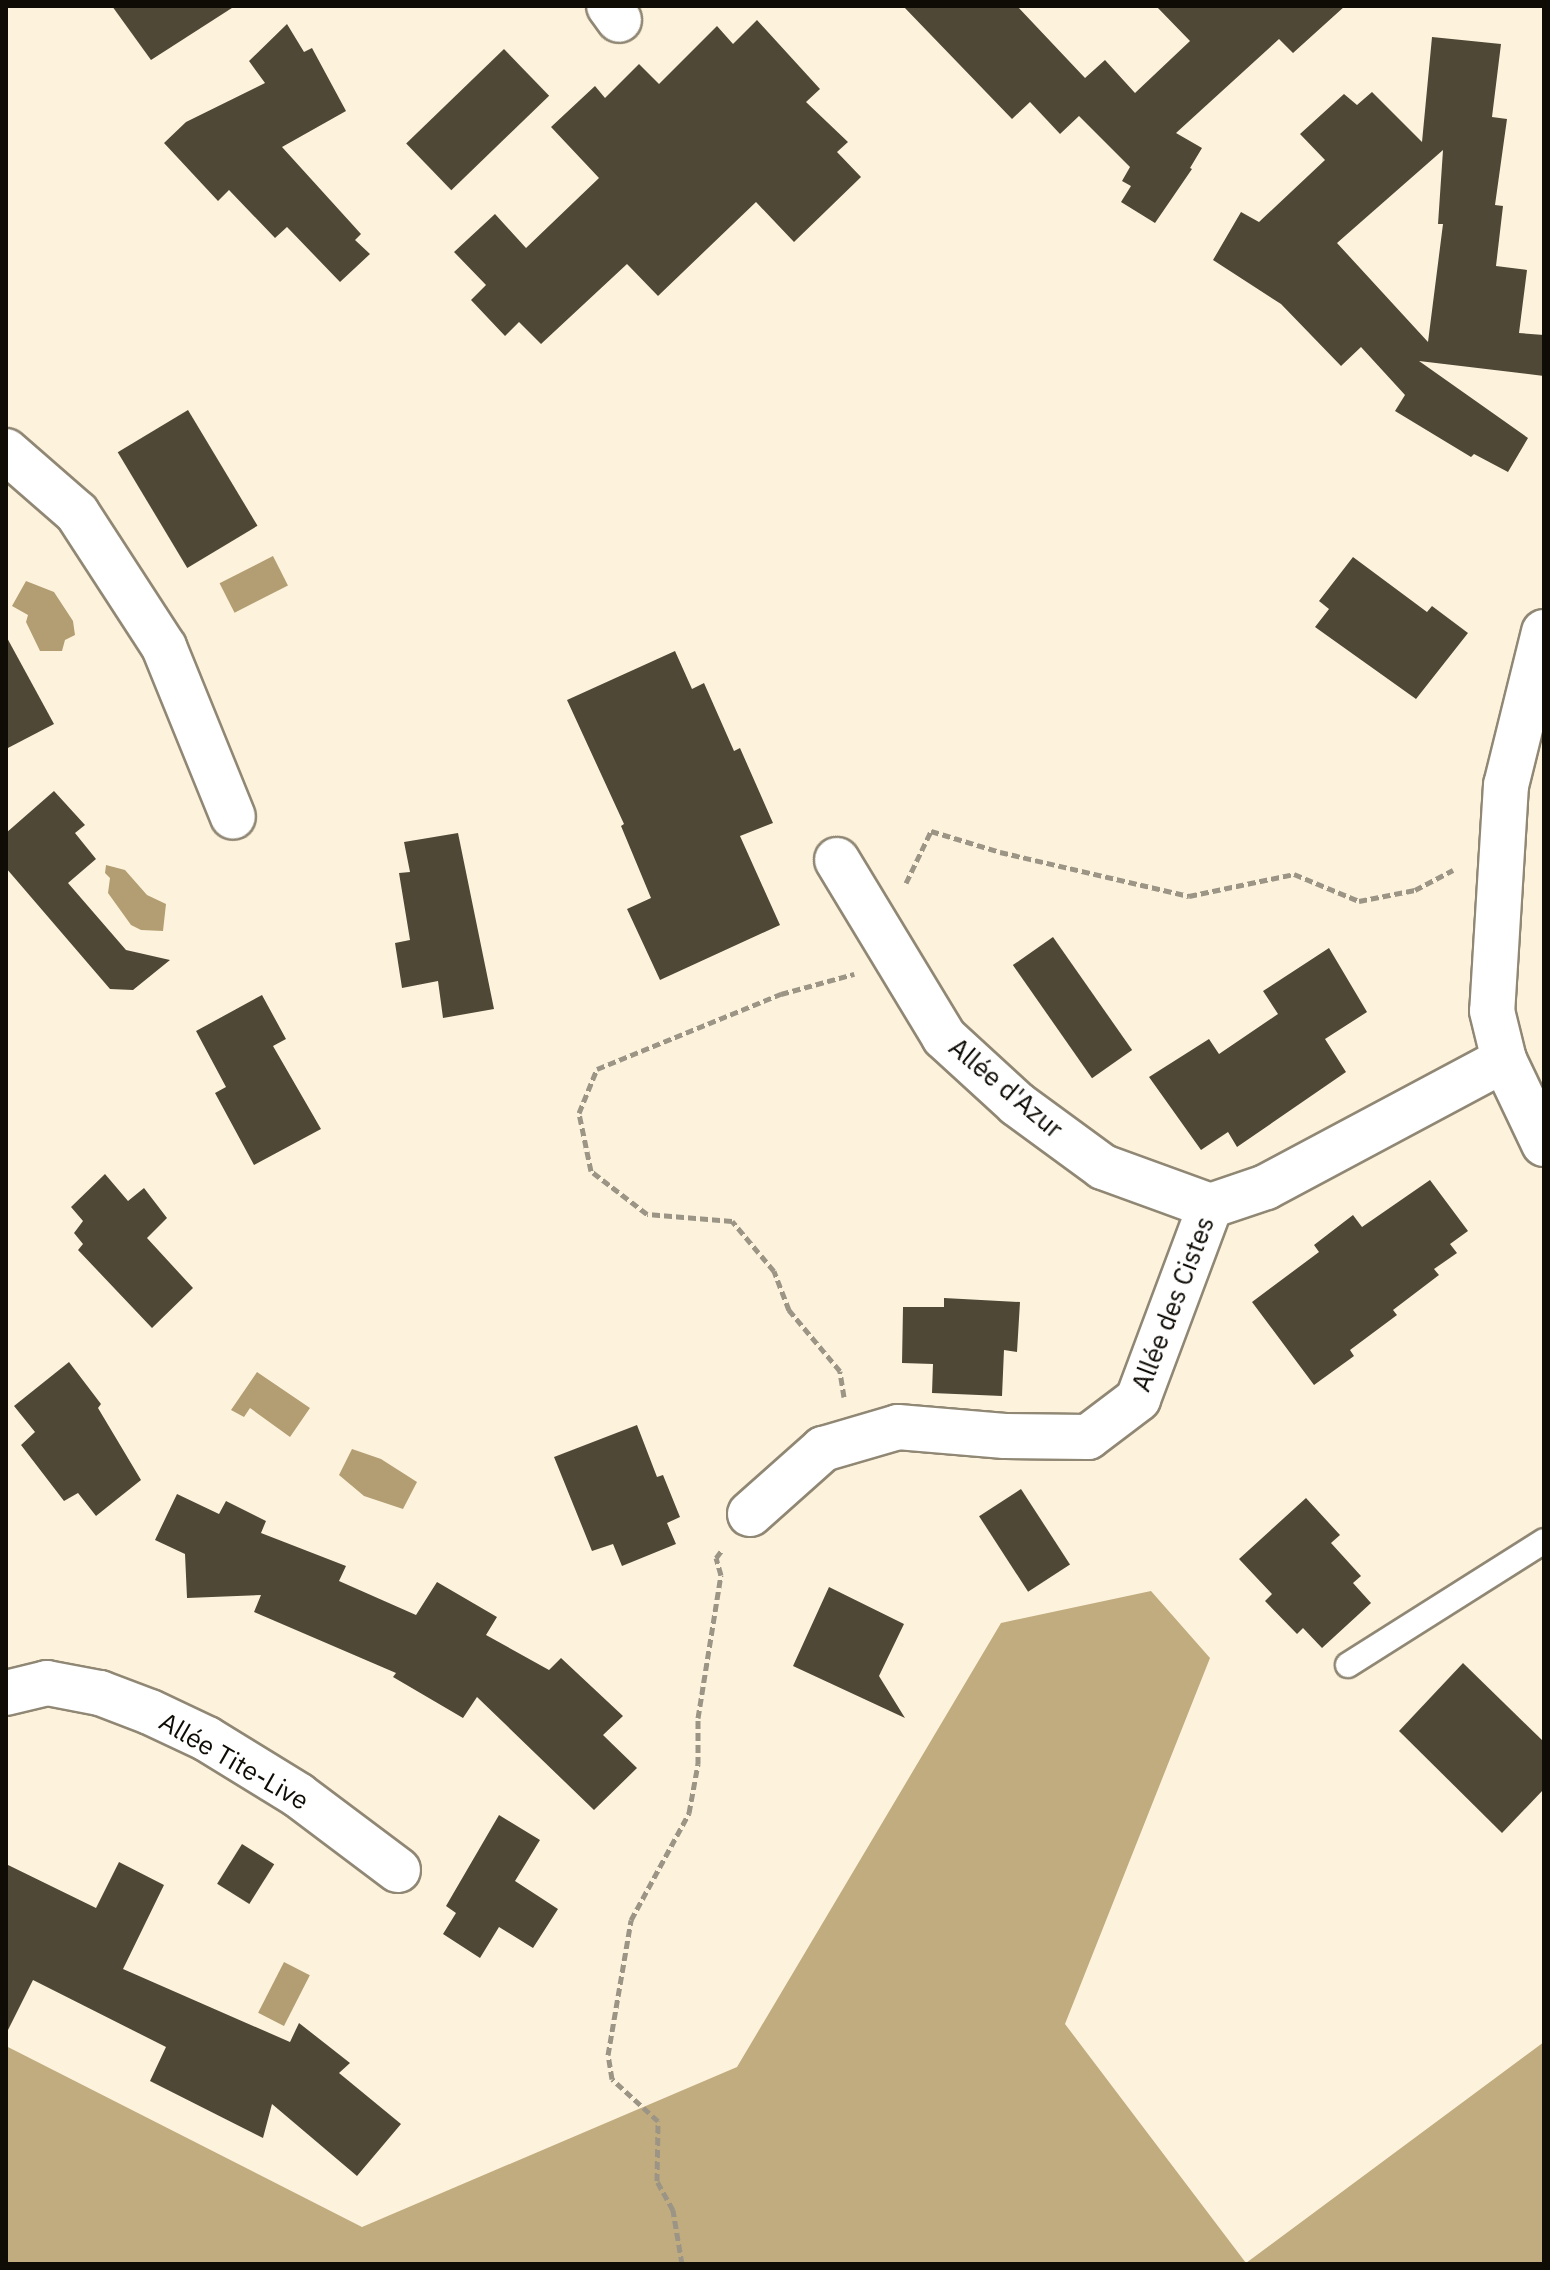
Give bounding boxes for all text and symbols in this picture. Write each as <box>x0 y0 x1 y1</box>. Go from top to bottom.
street label: Allée d'Azur <box>943 1031 1069 1145</box>
street label: Allée des Cistes <box>1125 1212 1221 1396</box>
street label: Allée Tite-Live <box>154 1706 314 1816</box>

